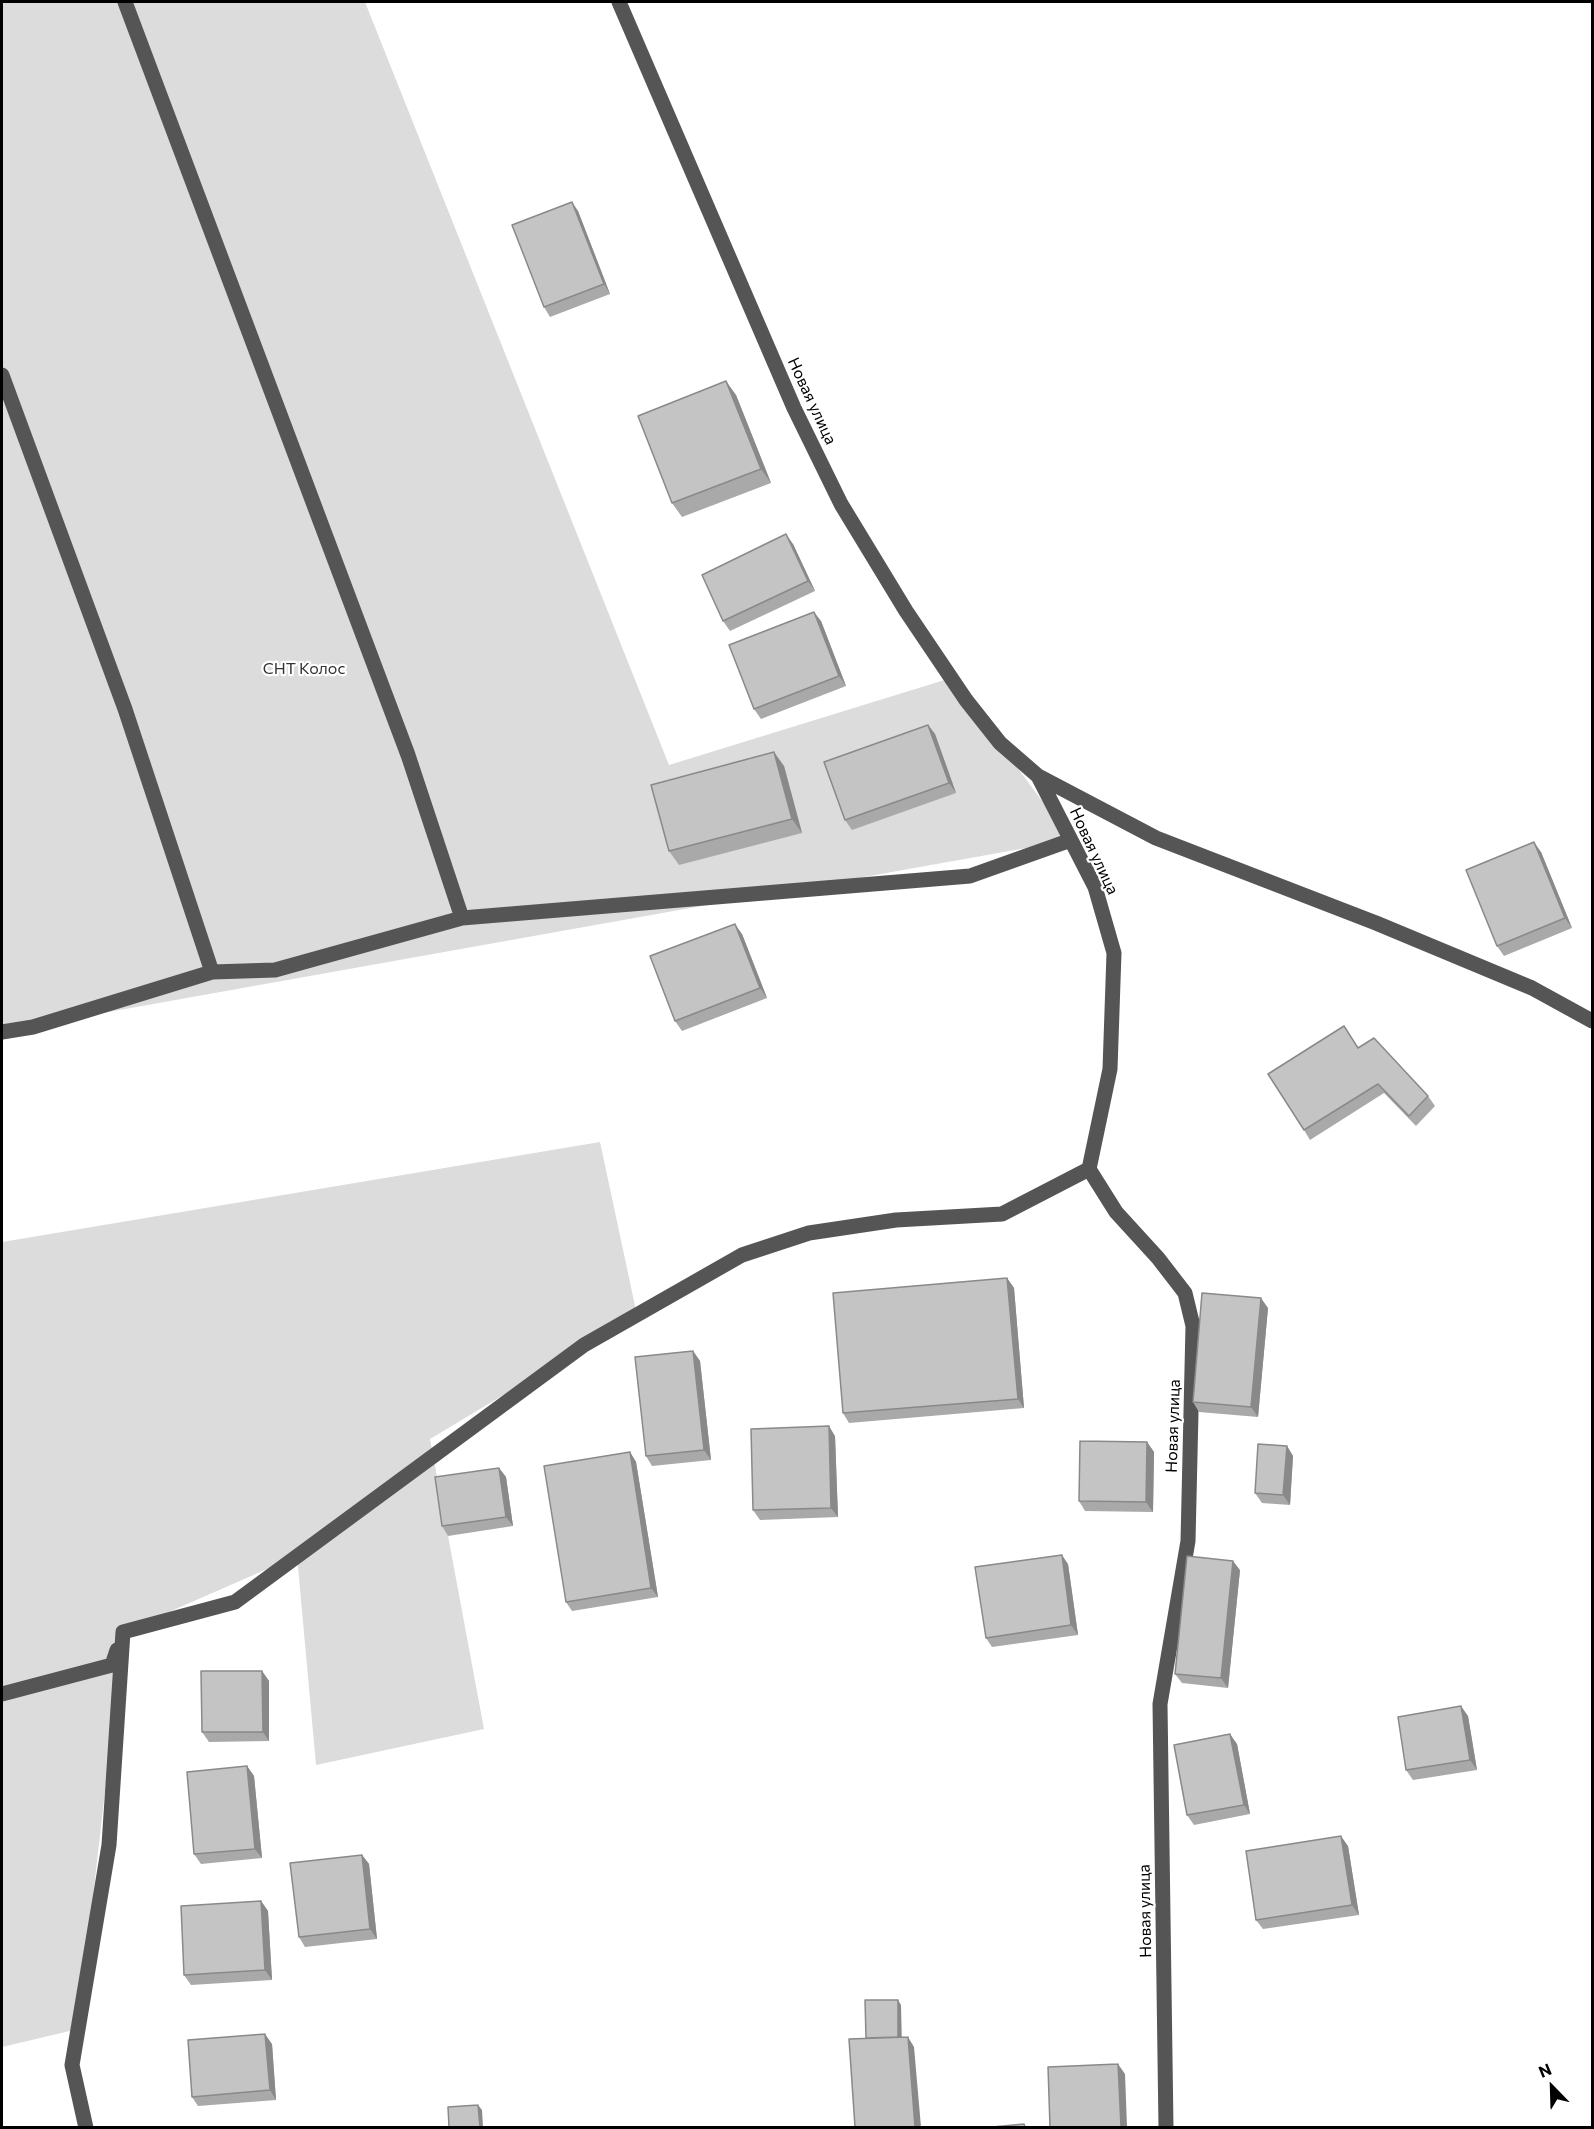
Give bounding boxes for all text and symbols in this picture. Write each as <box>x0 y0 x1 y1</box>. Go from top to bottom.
street label: Новая улица <box>784 355 840 447</box>
park label: СНТ Колос <box>263 659 345 679</box>
street label: Новая улица <box>1066 805 1122 897</box>
street label: Новая улица <box>1162 1379 1184 1473</box>
street label: Новая улица <box>1135 1864 1155 1958</box>
north arrow <box>1522 2057 1582 2117</box>
text: N <box>1536 2059 1554 2081</box>

